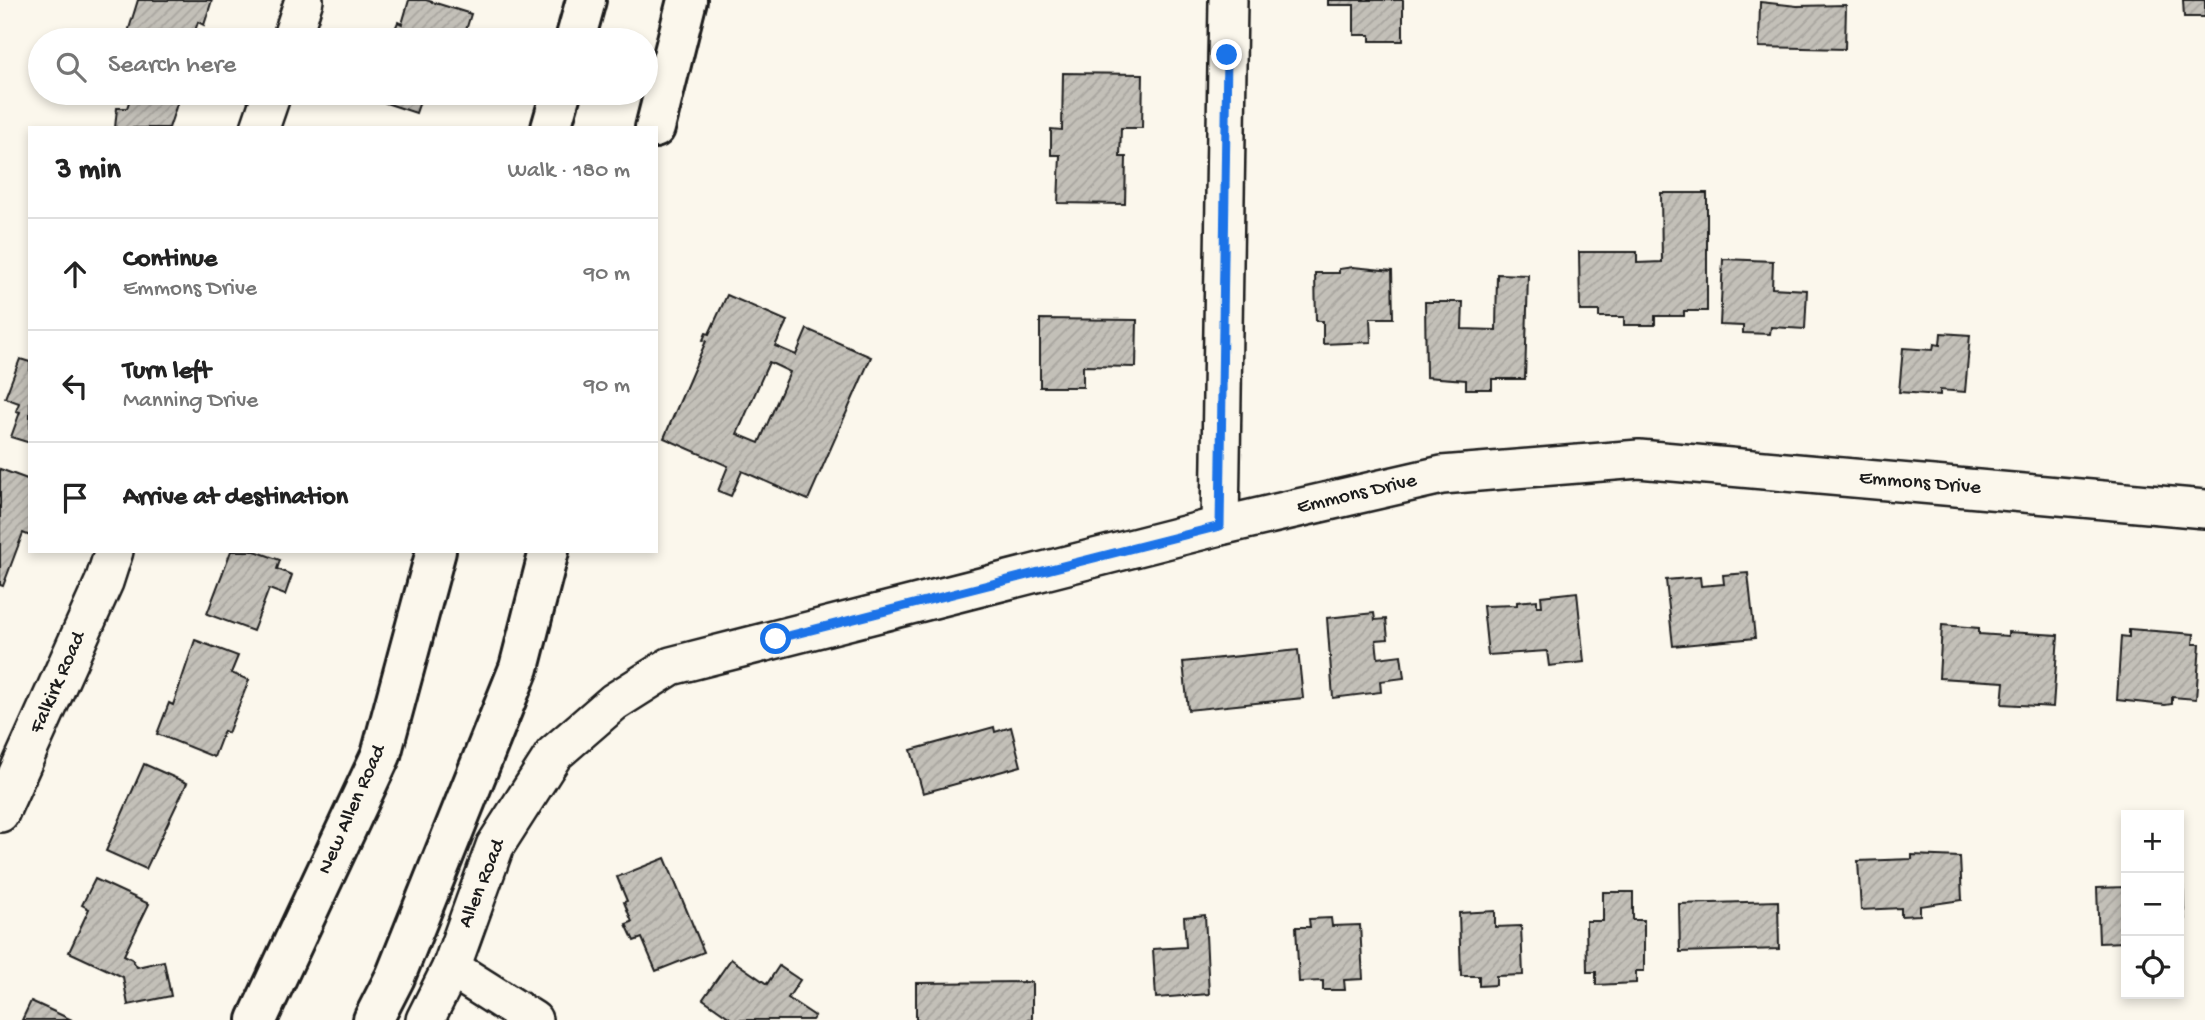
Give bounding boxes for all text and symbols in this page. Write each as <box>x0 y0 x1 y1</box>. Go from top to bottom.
search box <box>28 28 658 105</box>
route end <box>1211 39 1242 70</box>
icon: search <box>52 48 90 86</box>
text: Search here <box>108 51 236 82</box>
text: 3 min <box>56 154 121 189</box>
text: Walk · 180 m <box>508 158 630 185</box>
text: Continue <box>123 245 217 276</box>
icon: ahead <box>56 255 94 293</box>
text: 90 m <box>584 261 630 288</box>
text: Emmons Drive <box>123 276 257 303</box>
text: Turn left <box>123 357 211 388</box>
icon: left <box>56 367 94 405</box>
text: 90 m <box>584 373 630 400</box>
text: Manning Drive <box>123 388 258 415</box>
street label: Emmons Drive <box>1858 466 1983 502</box>
street label: Emmons Drive <box>1295 469 1421 521</box>
icon: arrive <box>56 479 94 517</box>
text: Arrive at destination <box>123 483 348 514</box>
route start <box>760 623 791 654</box>
street label: Falkirk Road <box>25 627 93 739</box>
street label: New Allen Road <box>313 740 393 879</box>
map controls <box>2121 810 2184 999</box>
button: + <box>2121 810 2184 873</box>
street label: Allen Road <box>454 835 513 932</box>
button: − <box>2121 873 2184 936</box>
button: locate <box>2121 936 2184 999</box>

